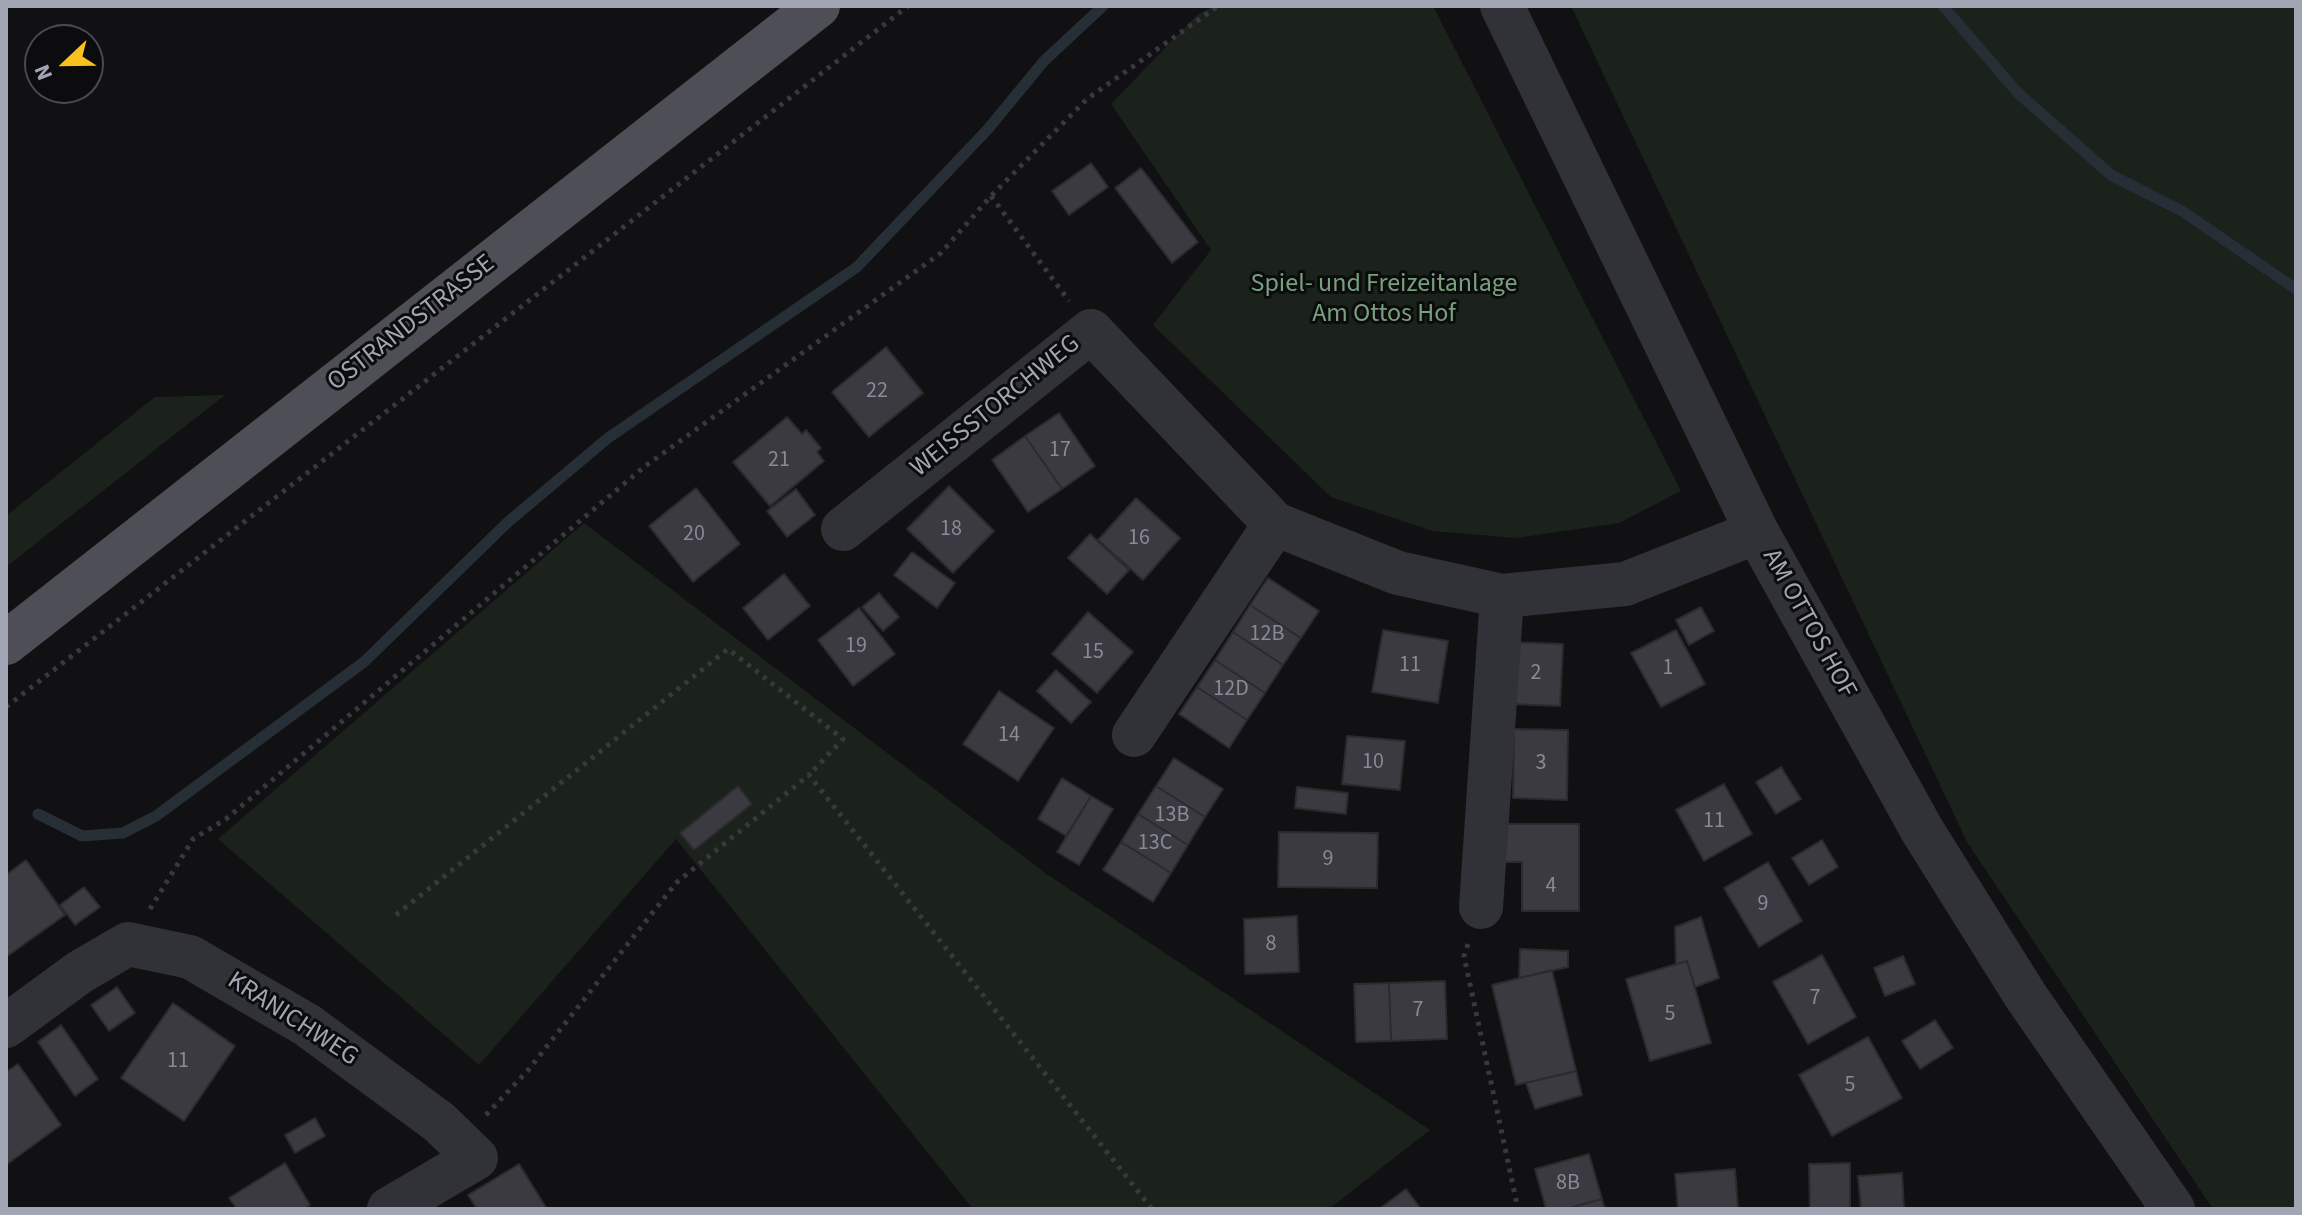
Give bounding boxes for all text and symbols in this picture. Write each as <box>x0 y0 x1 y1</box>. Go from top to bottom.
north arrow <box>24 24 104 104</box>
text: N <box>26 59 61 85</box>
street label: OSTRANDSTRASSE <box>322 249 502 399</box>
park label: Spiel- und Freizeitanlage Am Ottos Hof <box>1251 269 1517 330</box>
street label: WEISSSTORCHWEG <box>905 329 1087 485</box>
house number: 22 <box>866 379 888 405</box>
house number: 17 <box>1049 438 1071 464</box>
house number: 21 <box>768 448 790 474</box>
house number: 18 <box>940 517 962 543</box>
house number: 20 <box>683 522 705 548</box>
house number: 16 <box>1128 526 1150 552</box>
street label: AM OTTOS HOF <box>1754 544 1862 704</box>
house number: 12B <box>1250 622 1284 648</box>
house number: 19 <box>845 634 867 660</box>
house number: 15 <box>1082 640 1104 666</box>
house number: 11 <box>1399 653 1421 679</box>
house number: 1 <box>1663 656 1673 682</box>
house number: 2 <box>1531 661 1541 687</box>
house number: 12D <box>1213 677 1249 703</box>
house number: 14 <box>998 723 1020 749</box>
house number: 10 <box>1362 750 1384 776</box>
house number: 3 <box>1536 751 1546 777</box>
house number: 13B <box>1155 803 1189 829</box>
house number: 11 <box>1703 809 1725 835</box>
house number: 13C <box>1138 831 1172 857</box>
house number: 9 <box>1323 847 1333 873</box>
house number: 4 <box>1546 874 1556 900</box>
house number: 9 <box>1758 892 1768 918</box>
house number: 8 <box>1266 932 1276 958</box>
street label: KRANICHWEG <box>221 966 363 1074</box>
house number: 7 <box>1810 986 1820 1012</box>
house number: 7 <box>1413 998 1423 1024</box>
house number: 5 <box>1665 1002 1675 1028</box>
house number: 11 <box>167 1049 189 1075</box>
house number: 5 <box>1845 1073 1855 1099</box>
house number: 8B <box>1556 1171 1580 1197</box>

